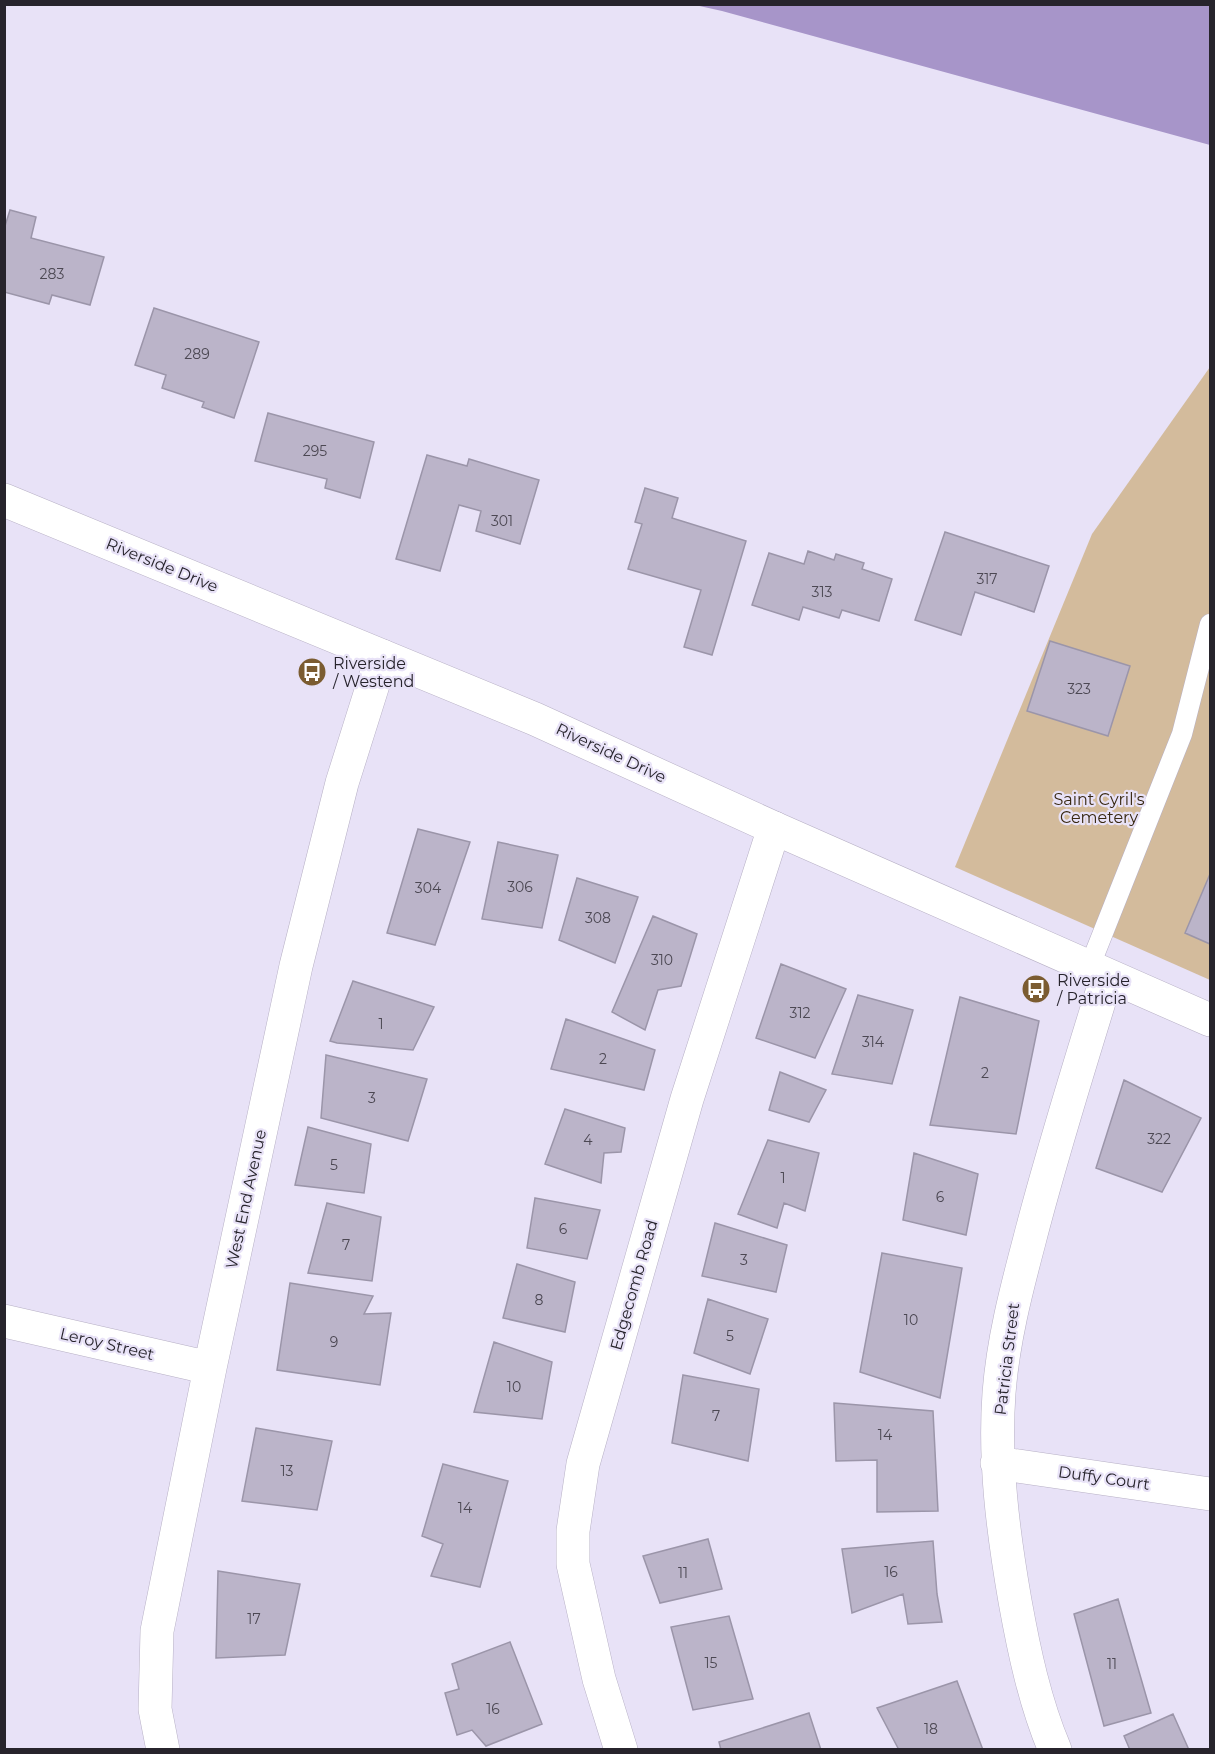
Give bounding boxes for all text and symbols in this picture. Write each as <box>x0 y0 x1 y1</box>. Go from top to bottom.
house number: 283 <box>40 265 64 283</box>
house number: 289 <box>184 345 210 363</box>
house number: 295 <box>303 442 327 460</box>
house number: 301 <box>491 512 513 530</box>
street label: Riverside Drive <box>103 534 221 596</box>
house number: 317 <box>976 570 998 588</box>
house number: 313 <box>812 583 833 601</box>
place label: Riverside / Westend <box>332 654 414 691</box>
bus stop icon: Riverside / Westend <box>296 656 328 688</box>
house number: 323 <box>1067 680 1091 698</box>
street label: Riverside Drive <box>553 719 669 787</box>
park label: Saint Cyril's Cemetery <box>1053 790 1145 827</box>
house number: 306 <box>507 878 533 896</box>
house number: 304 <box>415 879 442 897</box>
house number: 308 <box>585 909 611 927</box>
house number: 310 <box>651 951 673 969</box>
place label: Riverside / Patricia <box>1056 971 1130 1008</box>
bus stop icon: Riverside / Patricia <box>1020 973 1052 1005</box>
house number: 312 <box>790 1004 810 1022</box>
house number: 1 <box>378 1015 384 1033</box>
house number: 314 <box>862 1033 885 1051</box>
house number: 2 <box>599 1050 607 1068</box>
house number: 2 <box>981 1064 989 1082</box>
house number: 3 <box>368 1089 376 1107</box>
street label: West End Avenue <box>222 1128 270 1270</box>
house number: 322 <box>1147 1130 1171 1148</box>
house number: 4 <box>583 1131 593 1149</box>
house number: 5 <box>330 1156 338 1174</box>
house number: 1 <box>780 1169 786 1187</box>
house number: 6 <box>936 1188 945 1206</box>
street label: Edgecomb Road <box>606 1218 662 1352</box>
house number: 6 <box>559 1220 568 1238</box>
house number: 7 <box>342 1236 350 1254</box>
house number: 3 <box>740 1251 748 1269</box>
house number: 8 <box>535 1291 544 1309</box>
street label: Patricia Street <box>991 1301 1023 1416</box>
house number: 10 <box>904 1311 918 1329</box>
street label: Leroy Street <box>58 1324 156 1364</box>
house number: 5 <box>726 1327 734 1345</box>
house number: 9 <box>330 1333 338 1351</box>
house number: 10 <box>507 1378 521 1396</box>
house number: 7 <box>712 1407 720 1425</box>
house number: 14 <box>878 1426 893 1444</box>
house number: 13 <box>281 1462 294 1480</box>
street label: Duffy Court <box>1057 1462 1152 1494</box>
house number: 14 <box>458 1499 473 1517</box>
house number: 16 <box>884 1563 898 1581</box>
house number: 11 <box>678 1564 688 1582</box>
house number: 17 <box>247 1610 261 1628</box>
house number: 15 <box>705 1654 718 1672</box>
house number: 11 <box>1107 1655 1117 1673</box>
house number: 16 <box>486 1700 500 1718</box>
house number: 18 <box>924 1720 938 1738</box>

